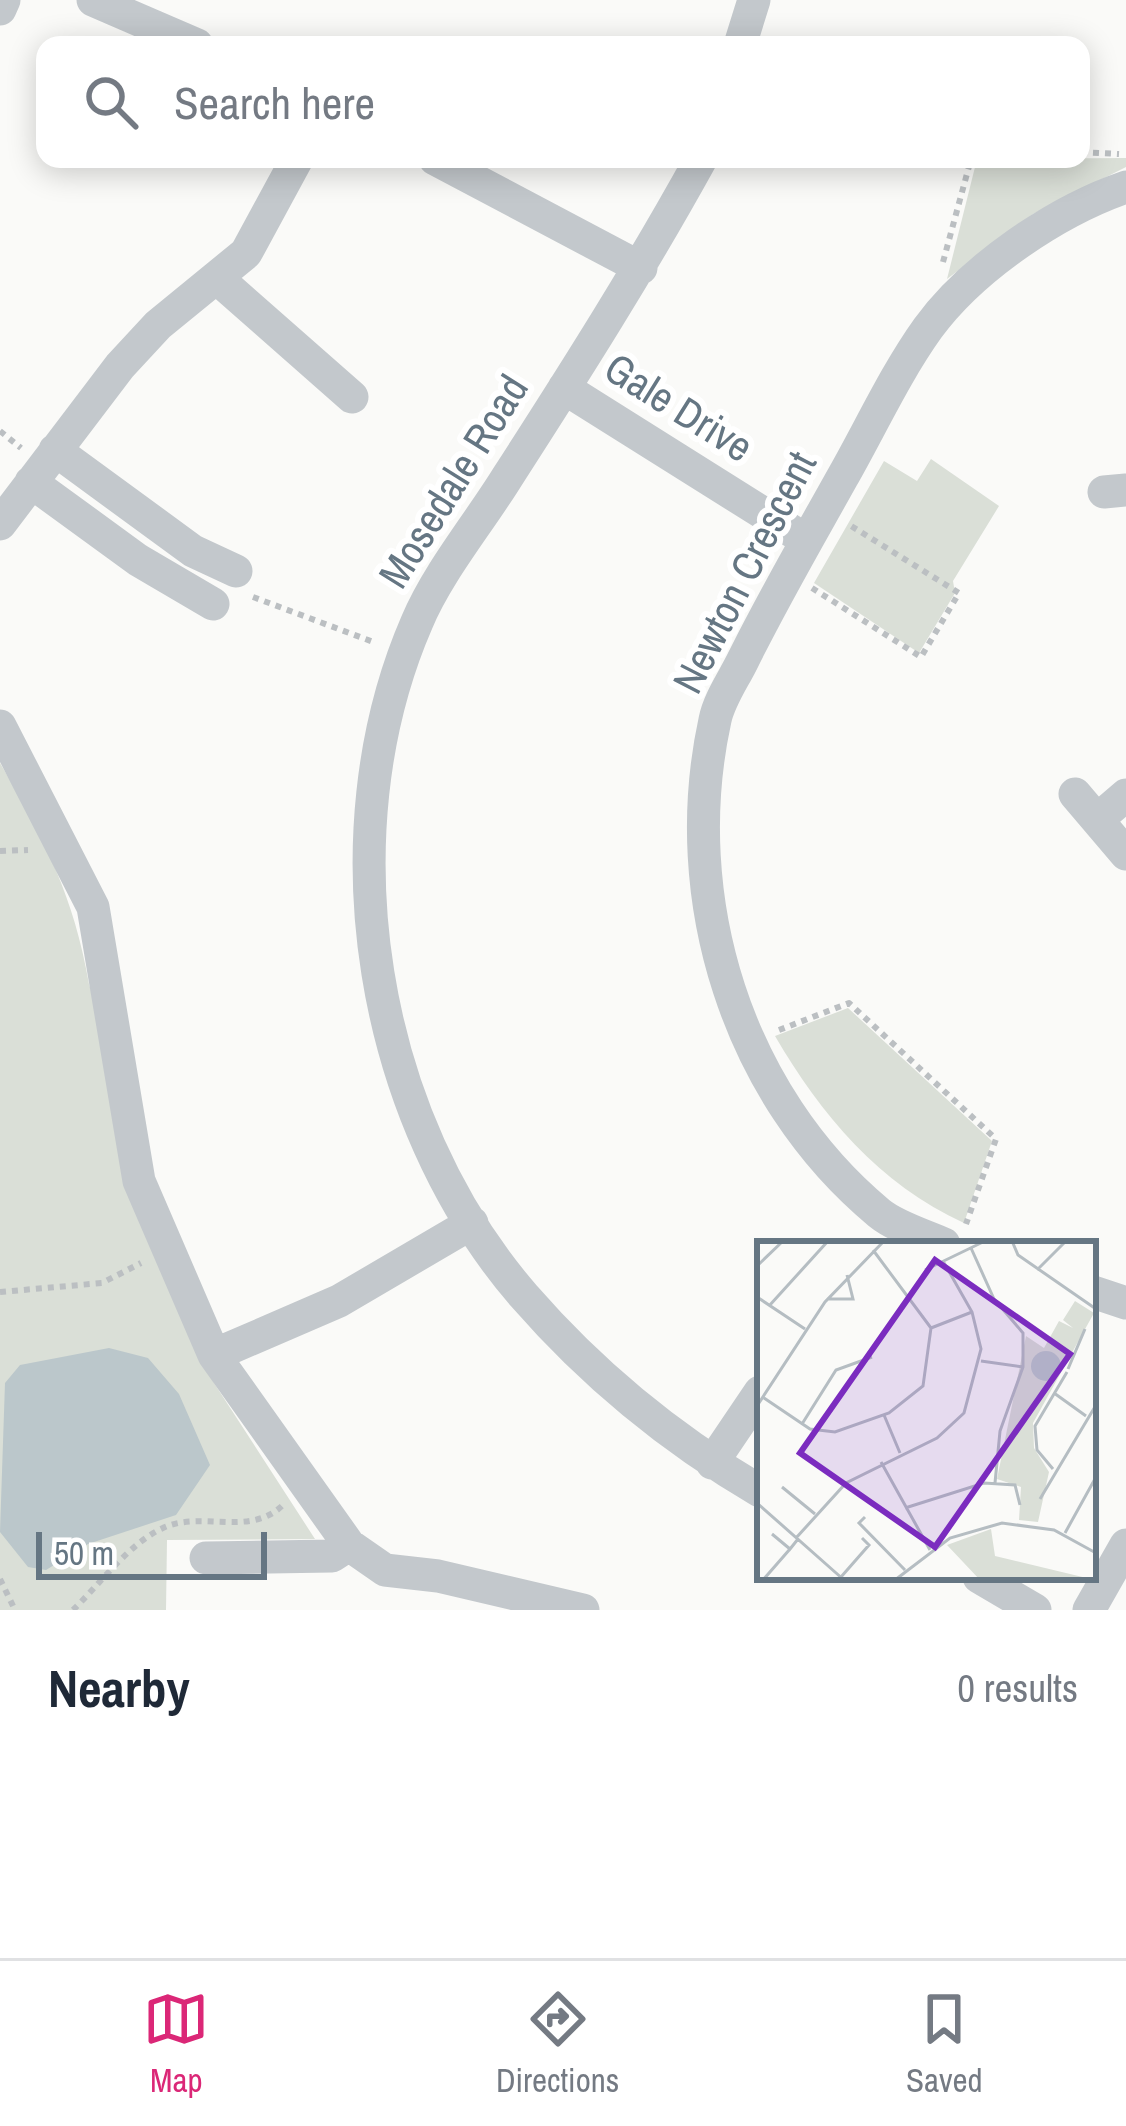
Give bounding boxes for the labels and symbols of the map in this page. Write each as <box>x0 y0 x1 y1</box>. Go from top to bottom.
street label: Gale Drive <box>594 340 764 474</box>
street label: Mosedale Road <box>365 364 541 598</box>
street label: Newton Crescent <box>659 442 829 702</box>
inset map <box>757 1241 1096 1580</box>
scale bar <box>36 1526 267 1579</box>

